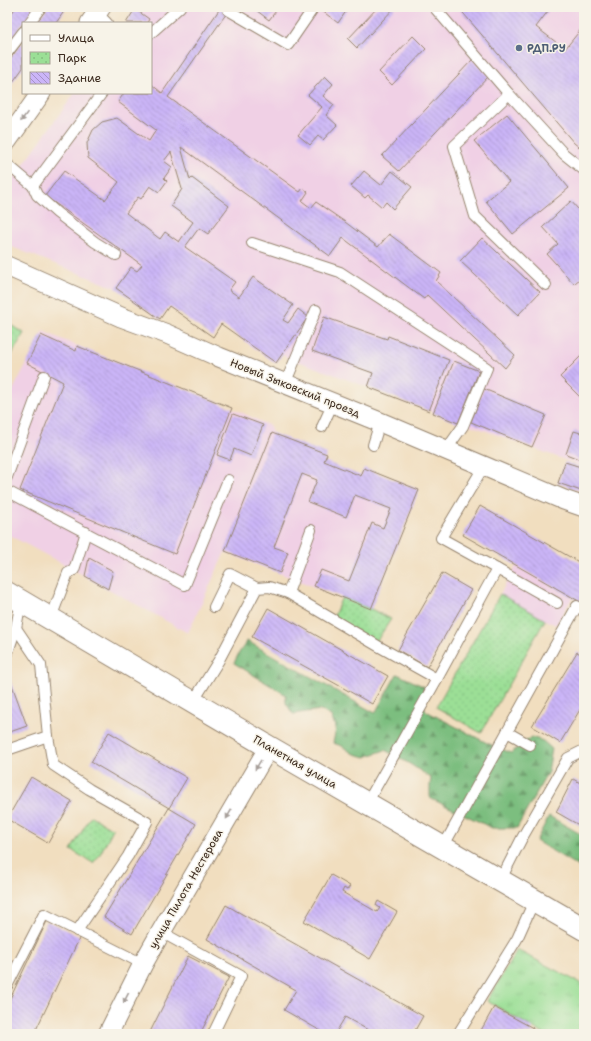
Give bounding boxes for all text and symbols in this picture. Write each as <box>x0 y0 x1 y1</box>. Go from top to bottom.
legend <box>22 22 152 94</box>
text: Улица <box>58 30 95 46</box>
place label: РДП.РУ <box>527 41 566 56</box>
marker: РДП.РУ <box>514 43 524 53</box>
text: Парк <box>58 50 87 66</box>
text: Здание <box>58 70 102 86</box>
one-way arrow <box>20 111 28 122</box>
street label: Новый Зыковский проезд <box>228 355 362 421</box>
street label: Планетная улица <box>250 732 340 792</box>
one-way arrow <box>254 760 262 770</box>
one-way arrow <box>226 808 233 820</box>
street label: улица Пилота Нестерова <box>146 826 227 952</box>
one-way arrow <box>122 993 129 1004</box>

